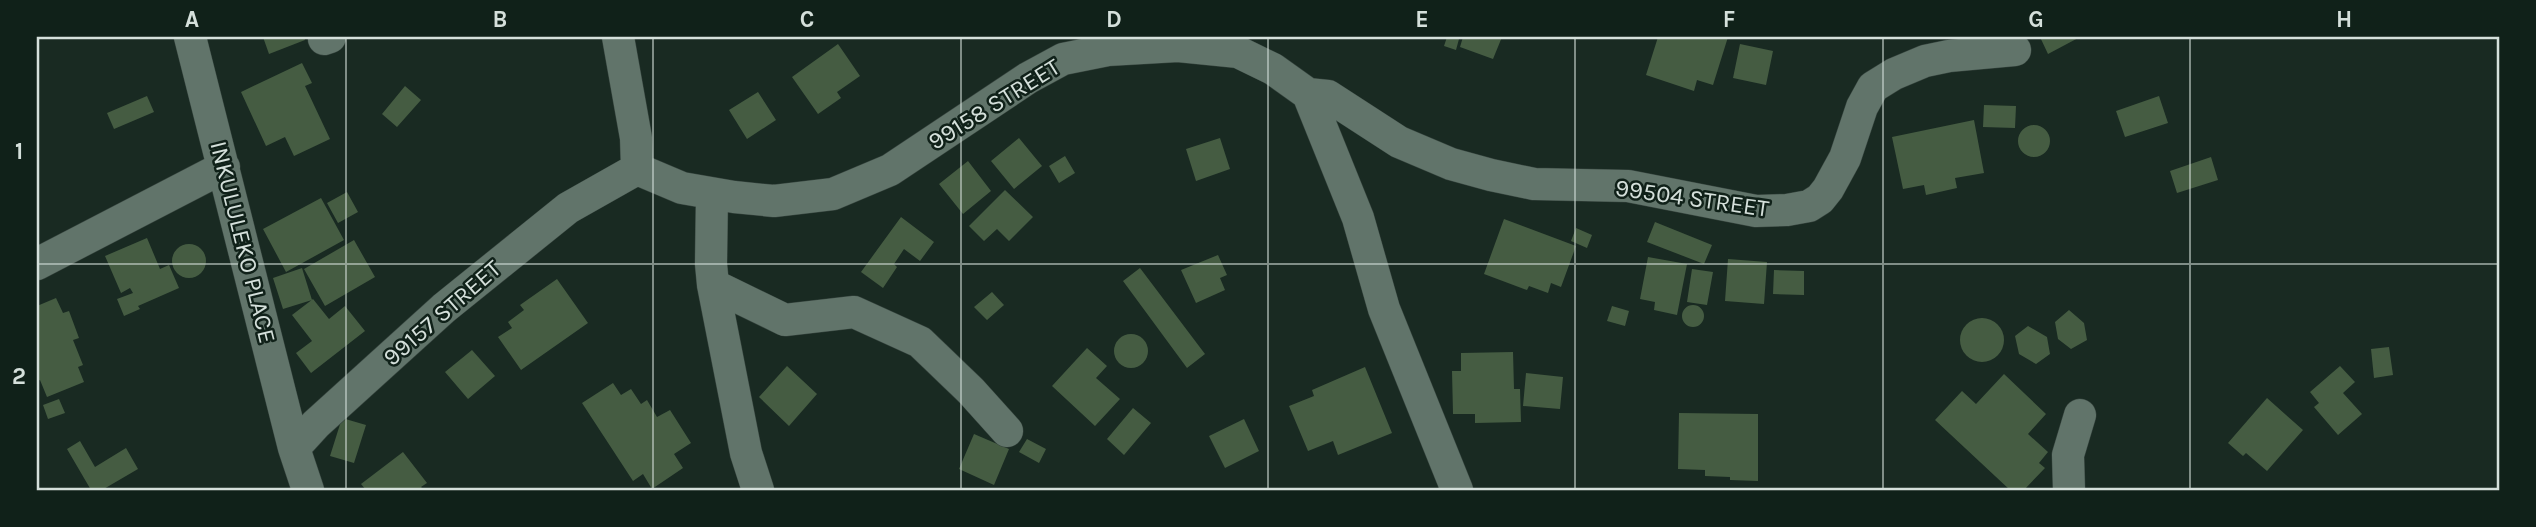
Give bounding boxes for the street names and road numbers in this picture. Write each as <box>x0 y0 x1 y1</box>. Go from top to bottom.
street label: 99158 STREET <box>923 52 1065 156</box>
street label: INKULULEKO PLACE <box>204 138 282 346</box>
street label: 99504 STREET <box>1613 173 1771 223</box>
street label: 99157 STREET <box>378 254 506 372</box>

